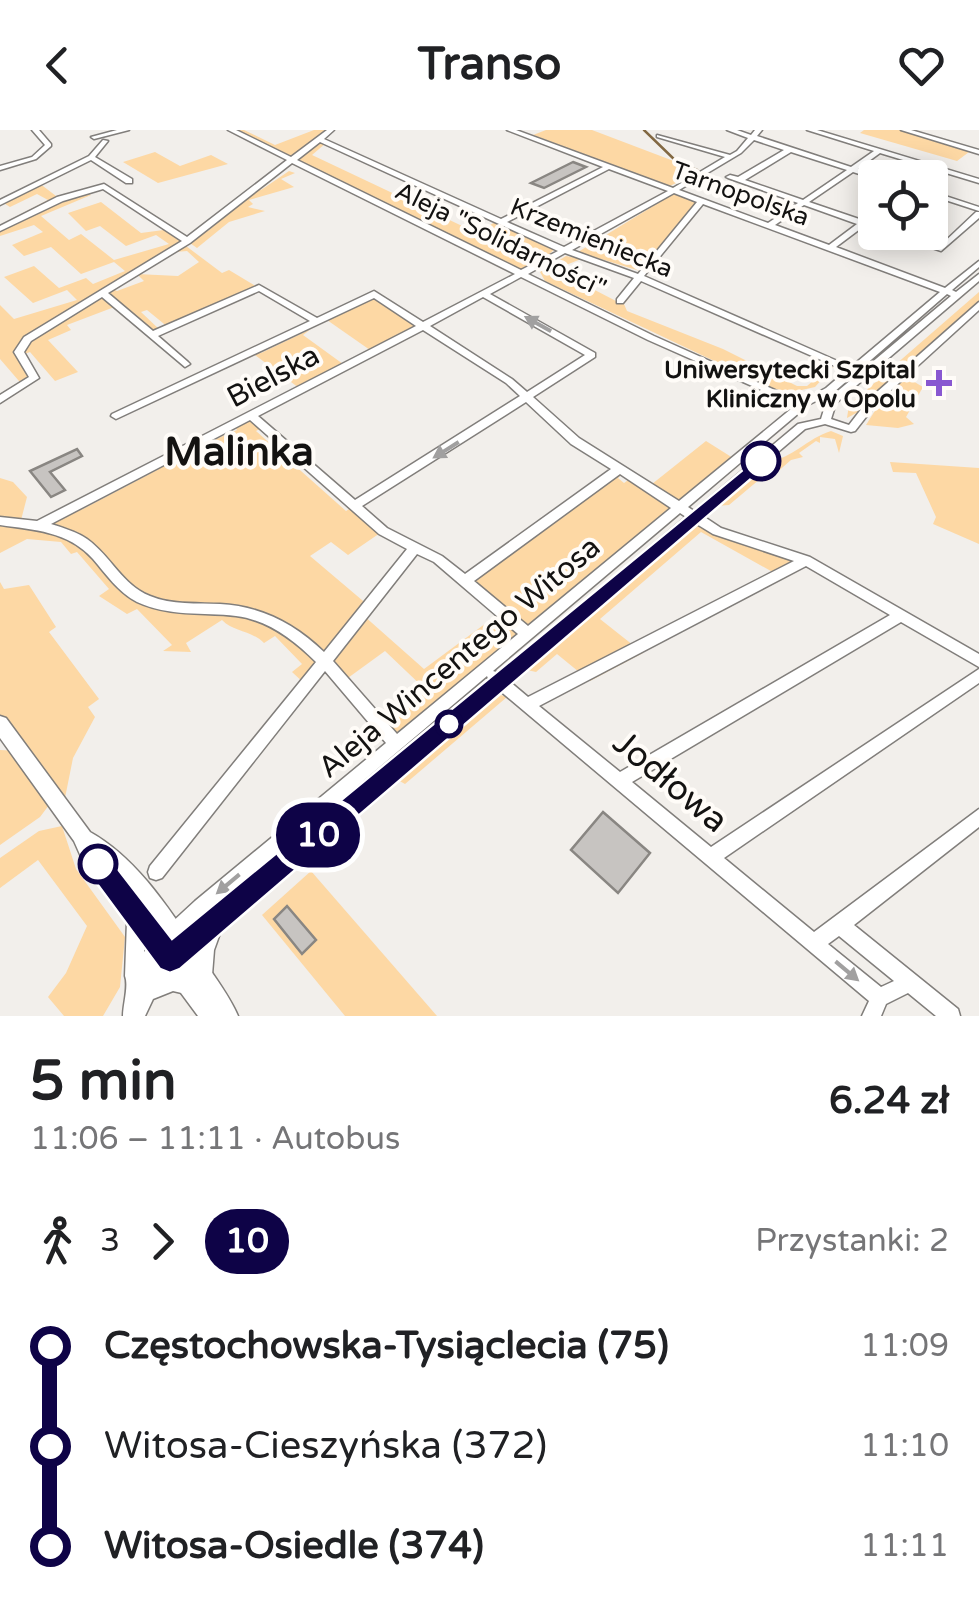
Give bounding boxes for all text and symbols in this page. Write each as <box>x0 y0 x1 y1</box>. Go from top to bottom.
icon: back <box>30 38 85 93</box>
text: Transo <box>418 38 561 92</box>
icon: heart <box>894 38 949 93</box>
street label: Tarnopolska <box>668 155 813 233</box>
map controls <box>858 160 948 250</box>
button: locate <box>858 160 948 250</box>
street label: Aleja "Solidarności" <box>390 176 611 304</box>
street label: Krzemieniecka <box>506 192 677 284</box>
one-way arrow <box>524 316 553 333</box>
street label: Bielska <box>220 337 326 416</box>
place label: Uniwersytecki Szpital Kliniczny w Opolu <box>664 355 916 414</box>
marker: Uniwersytecki Szpital Kliniczny w Opolu <box>926 370 952 396</box>
district label: Malinka <box>164 428 314 476</box>
one-way arrow <box>432 440 460 458</box>
unlabelled marker <box>742 442 780 480</box>
street label: Aleja Wincentego Witosa <box>311 528 608 786</box>
unlabelled marker <box>436 711 462 737</box>
street label: Jodłowa <box>604 722 736 842</box>
line badge: 10 <box>273 802 363 868</box>
text: 10 <box>296 814 340 856</box>
unlabelled marker <box>79 845 117 883</box>
one-way arrow <box>216 873 241 895</box>
one-way arrow <box>835 959 860 981</box>
text: 5 min <box>30 1049 177 1115</box>
text: 6.24 zł <box>829 1078 949 1124</box>
text: 11:06 – 11:11 · Autobus <box>30 1120 400 1158</box>
icon: walk <box>30 1214 85 1269</box>
icon: forward <box>135 1214 190 1269</box>
text: 10 <box>225 1220 269 1262</box>
text: 3 <box>100 1222 120 1260</box>
text: Przystanki: 2 <box>755 1222 949 1260</box>
text: Częstochowska-Tysiąclecia (75) <box>104 1323 669 1369</box>
text: 11:09 <box>860 1327 949 1365</box>
text: Witosa-Cieszyńska (372) <box>104 1423 547 1469</box>
text: 11:10 <box>860 1427 949 1465</box>
text: Witosa-Osiedle (374) <box>104 1523 484 1569</box>
text: 11:11 <box>860 1527 949 1565</box>

